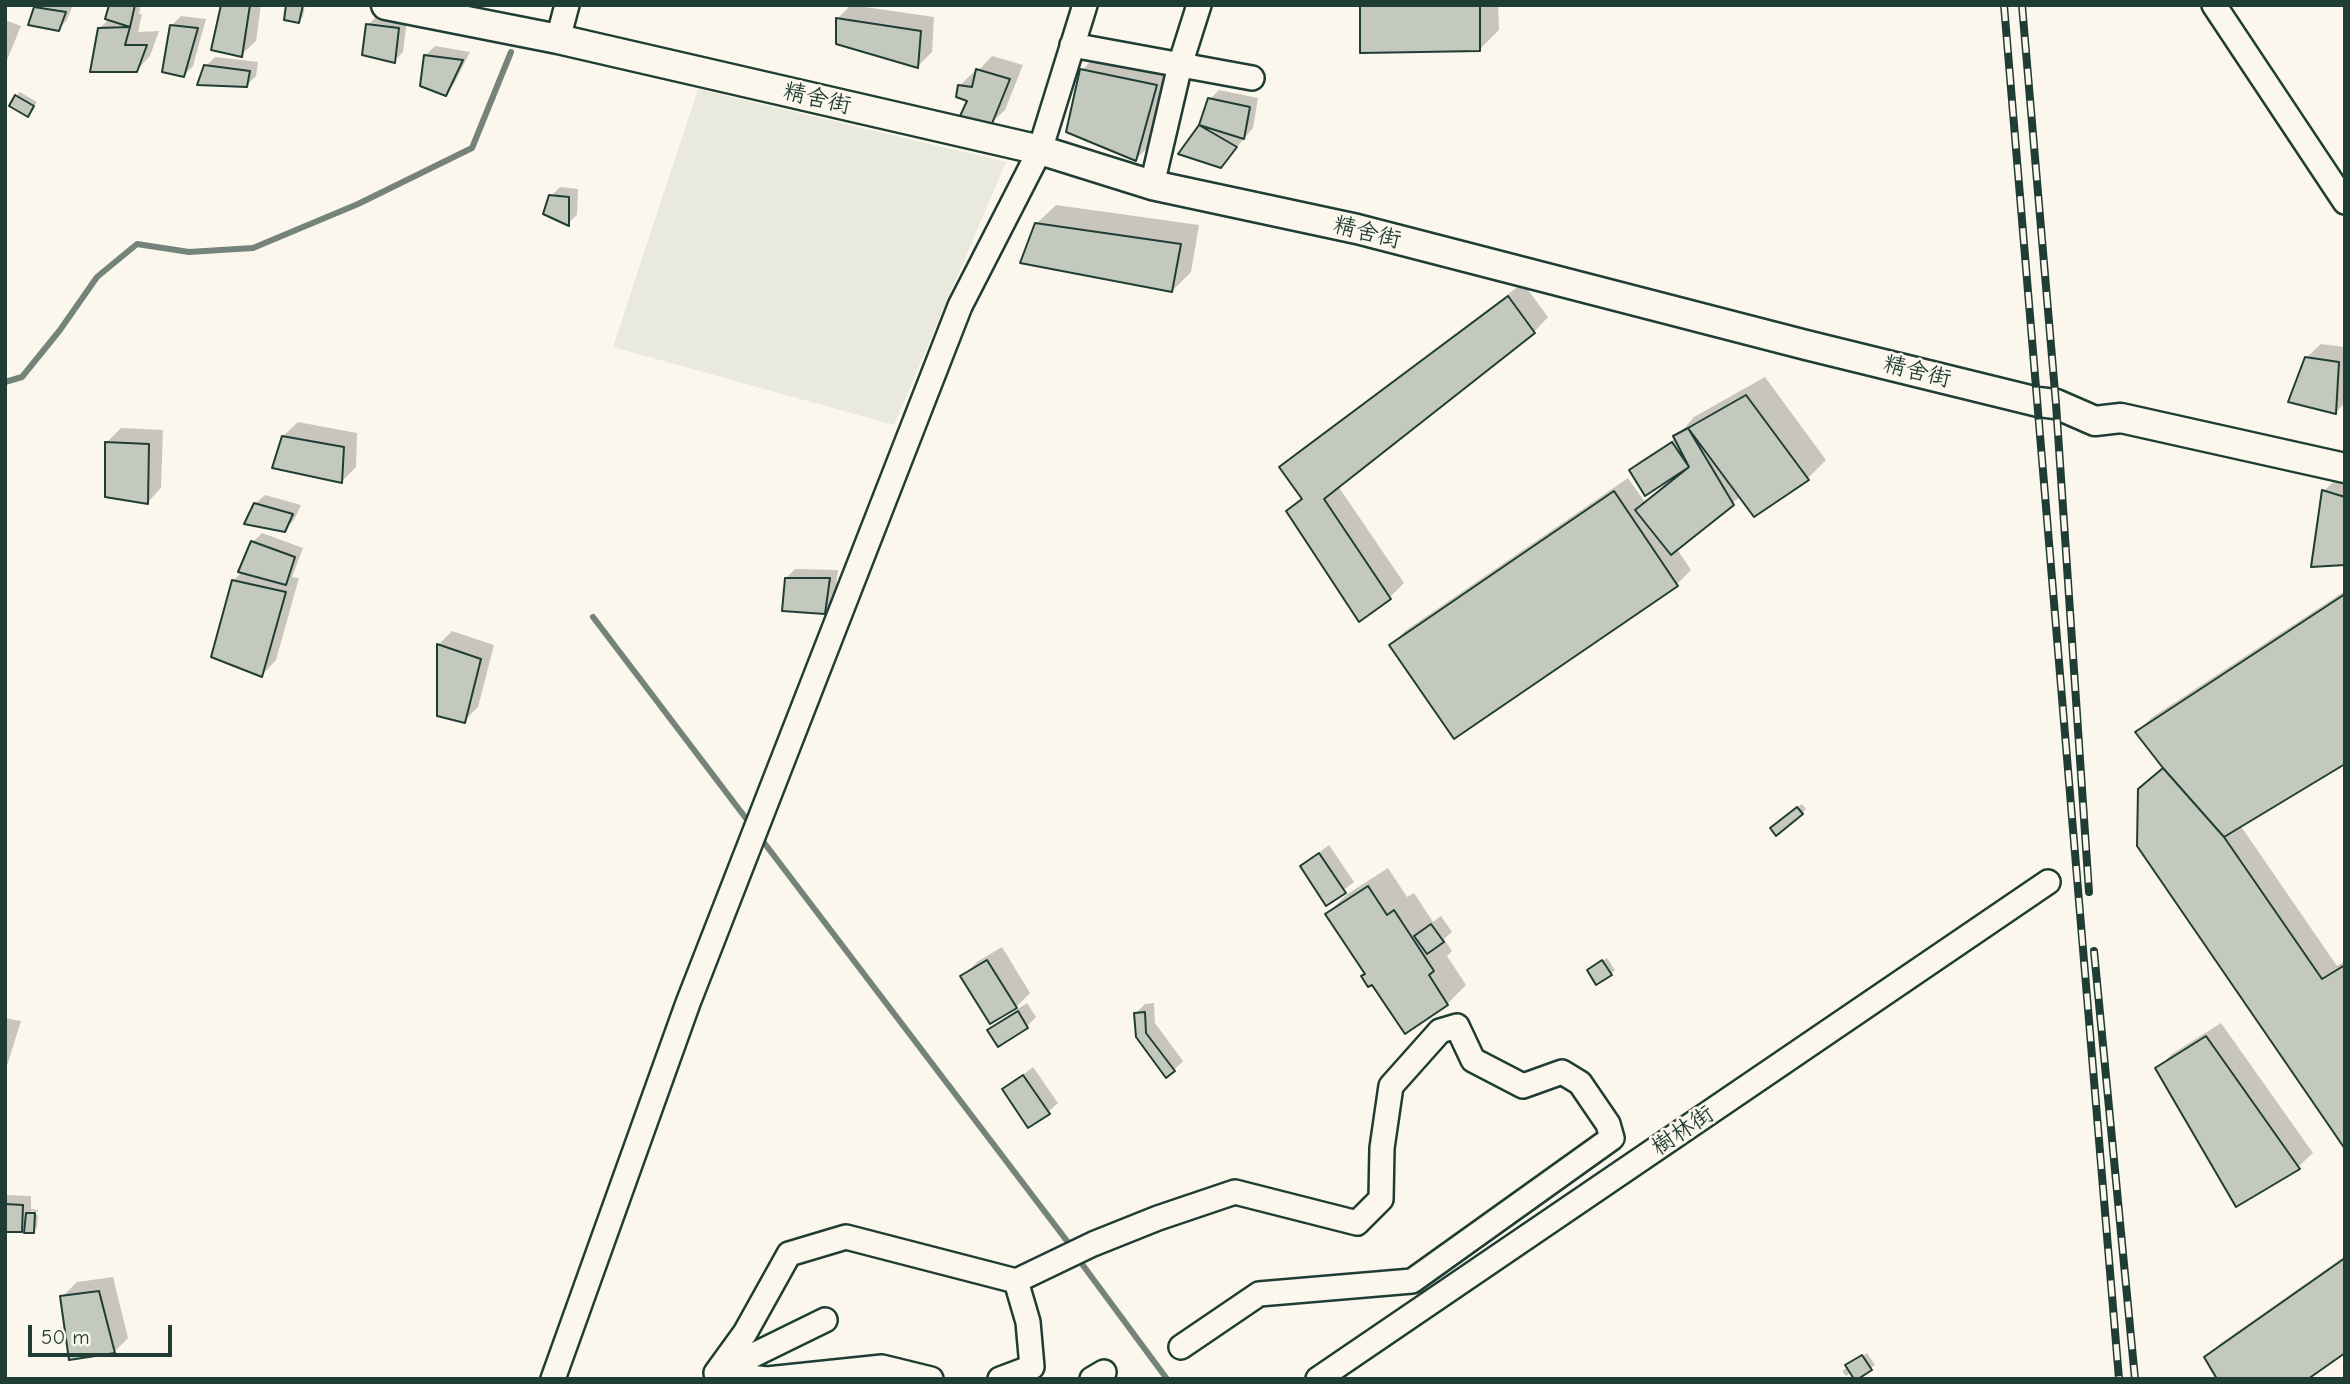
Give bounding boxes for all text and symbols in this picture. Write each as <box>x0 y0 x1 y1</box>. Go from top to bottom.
street label: 精舍街 <box>780 78 854 120</box>
street label: 精舍街 <box>1330 211 1404 255</box>
street label: 精舍街 <box>1880 350 1954 394</box>
street label: 樹林街 <box>1647 1100 1719 1162</box>
scale bar <box>32 1310 175 1354</box>
text: 50 m <box>41 1325 90 1349</box>

